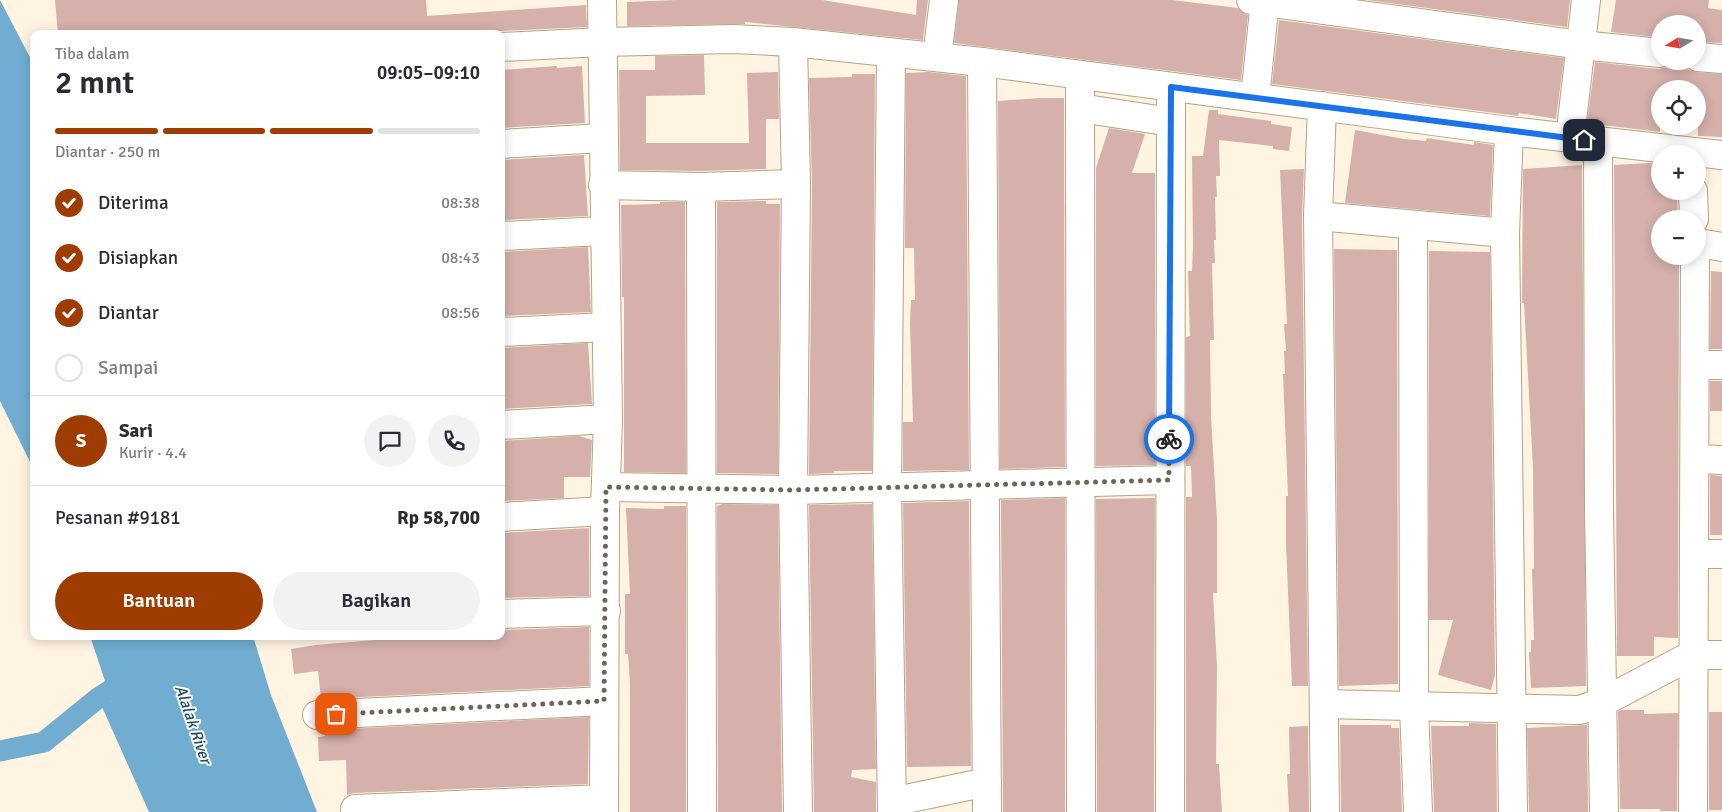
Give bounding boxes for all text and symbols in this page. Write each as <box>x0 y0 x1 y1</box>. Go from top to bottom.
north arrow <box>1651 15 1706 70</box>
map controls <box>1651 15 1706 265</box>
text: Tiba dalam <box>55 44 129 64</box>
text: 09:05–09:10 <box>377 61 480 85</box>
text: 2 mnt <box>55 63 134 102</box>
button: locate <box>1651 80 1706 135</box>
pin <box>1563 119 1605 161</box>
icon: home <box>1570 126 1598 154</box>
text: Diantar · 250 m <box>55 142 160 162</box>
button: + <box>1651 145 1706 200</box>
icon: check <box>55 189 83 217</box>
text: Diterima <box>98 191 169 215</box>
text: 08:38 <box>441 193 480 213</box>
button: − <box>1651 210 1706 265</box>
icon: check <box>55 244 83 272</box>
text: Disiapkan <box>98 246 178 270</box>
text: 08:43 <box>441 248 480 268</box>
icon: check <box>55 299 83 327</box>
text: Diantar <box>98 301 159 325</box>
text: 08:56 <box>441 303 480 323</box>
text: Sampai <box>98 356 158 380</box>
courier <box>1144 414 1194 464</box>
button: chat <box>364 415 416 467</box>
button: phone <box>428 415 480 467</box>
text: Sari <box>119 419 153 443</box>
icon: bike <box>1155 425 1183 453</box>
text: S <box>76 429 86 453</box>
text: Kurir · 4.4 <box>119 443 187 463</box>
text: Pesanan #9181 <box>55 506 181 530</box>
text: Rp 58,700 <box>397 506 480 530</box>
button: Bantuan <box>55 572 263 630</box>
button: Bagikan <box>273 572 480 630</box>
water label: Alalak River <box>170 682 216 768</box>
pin <box>315 693 357 735</box>
icon: bag <box>322 700 350 728</box>

